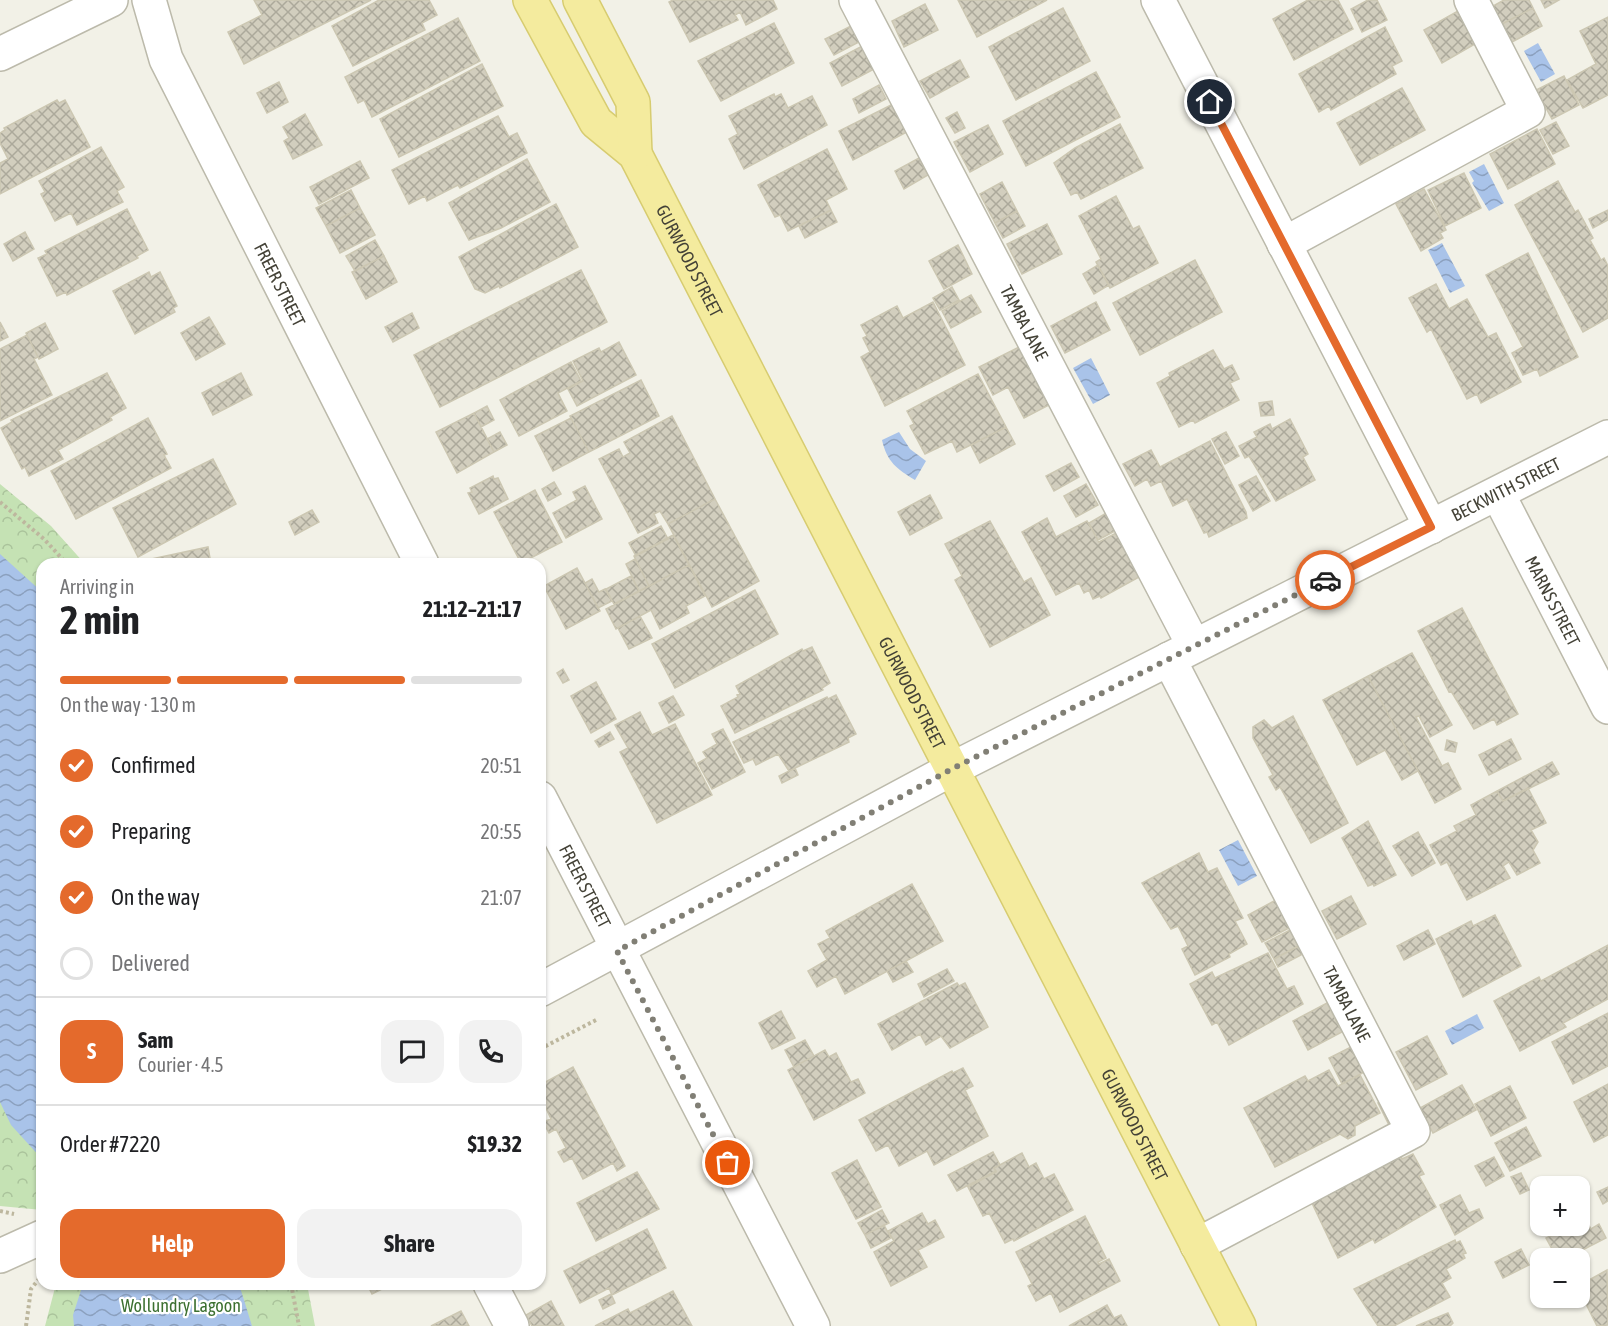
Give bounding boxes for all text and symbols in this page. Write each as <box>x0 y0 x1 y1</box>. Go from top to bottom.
pin <box>1184 76 1235 127</box>
icon: home <box>1193 85 1226 118</box>
street label: GURWOOD STREET <box>652 201 727 320</box>
street label: FREER STREET <box>250 239 310 330</box>
street label: TAMBA LANE <box>996 281 1053 364</box>
street label: BECKWITH STREET <box>1448 452 1564 525</box>
courier <box>1295 550 1355 610</box>
street label: MARNS STREET <box>1521 552 1585 649</box>
icon: car <box>1309 564 1342 597</box>
text: Arriving in <box>60 575 134 598</box>
text: 21:12–21:17 <box>423 596 522 622</box>
text: 2 min <box>60 598 140 642</box>
street label: GURWOOD STREET <box>875 633 950 752</box>
text: On the way · 130 m <box>60 693 196 716</box>
icon: check <box>60 749 93 782</box>
text: Confirmed <box>111 752 196 778</box>
text: 20:51 <box>480 754 522 777</box>
icon: check <box>60 815 93 848</box>
text: Preparing <box>111 818 191 844</box>
text: 20:55 <box>480 820 522 843</box>
street label: FREER STREET <box>555 841 616 931</box>
icon: check <box>60 881 93 914</box>
text: On the way <box>111 884 200 910</box>
text: 21:07 <box>480 886 522 909</box>
text: Delivered <box>111 950 190 976</box>
street label: TAMBA LANE <box>1319 962 1375 1045</box>
button: chat <box>381 1020 444 1083</box>
button: phone <box>459 1020 522 1083</box>
text: Sam <box>138 1027 173 1053</box>
text: S <box>87 1038 96 1064</box>
text: Courier · 4.5 <box>138 1053 224 1076</box>
street label: GURWOOD STREET <box>1098 1065 1173 1184</box>
text: Order #7220 <box>60 1131 160 1157</box>
text: $19.32 <box>467 1131 522 1157</box>
pin <box>702 1137 753 1188</box>
icon: bag <box>711 1146 744 1179</box>
map controls <box>1530 1176 1590 1308</box>
button: + <box>1530 1176 1590 1236</box>
button: Help <box>60 1209 285 1278</box>
button: Share <box>297 1209 522 1278</box>
button: − <box>1530 1248 1590 1308</box>
park label: Wollundry Lagoon <box>121 1295 241 1316</box>

